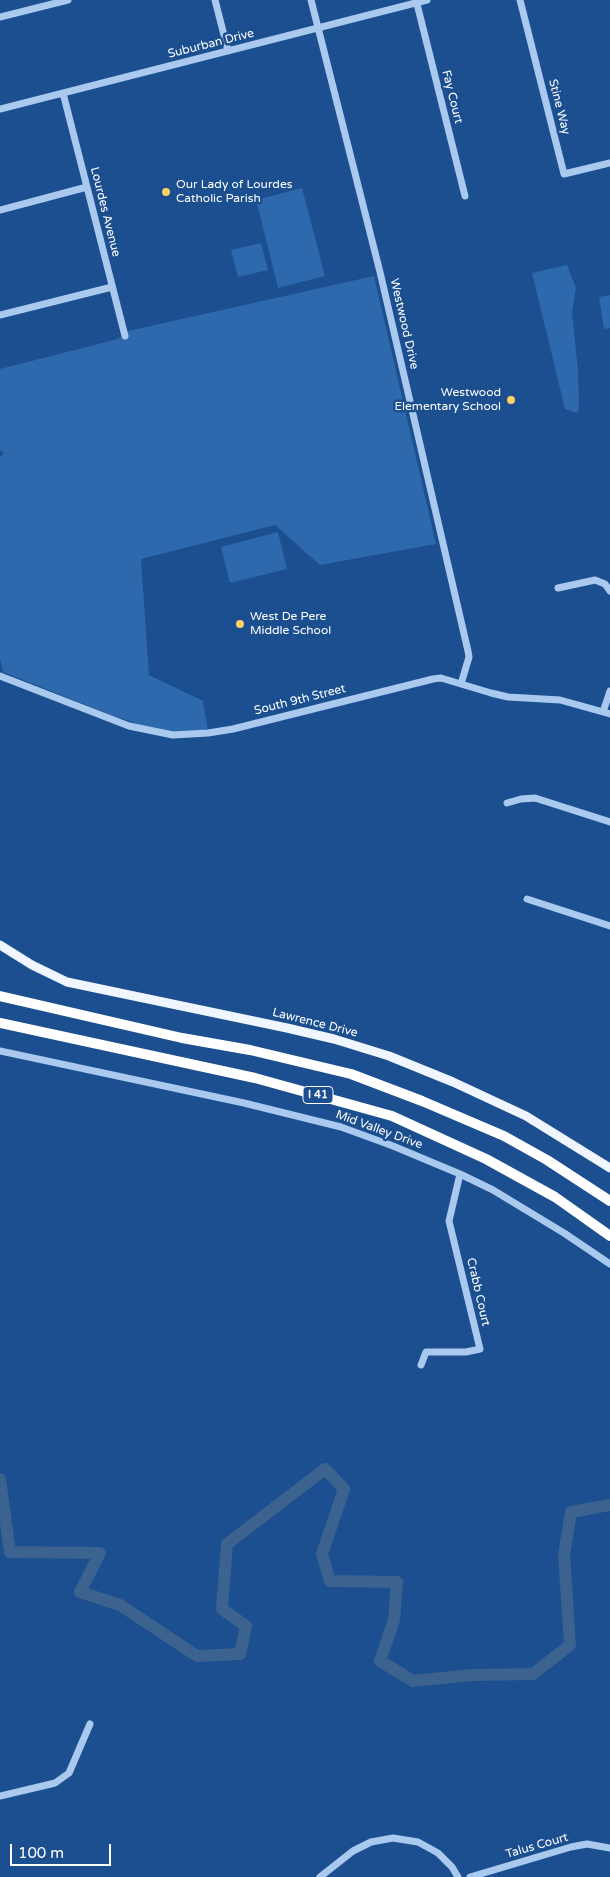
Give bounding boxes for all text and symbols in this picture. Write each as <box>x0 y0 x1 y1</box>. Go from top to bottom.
street label: Suburban Drive <box>166 26 256 62</box>
street label: Fay Court <box>438 69 466 125</box>
street label: Stine Way <box>545 78 573 136</box>
street label: Lourdes Avenue <box>87 166 123 258</box>
place label: Our Lady of Lourdes Catholic Parish <box>176 178 292 206</box>
marker: Our Lady of Lourdes Catholic Parish <box>160 186 172 198</box>
street label: Westwood Drive <box>387 277 421 371</box>
place label: Westwood Elementary School <box>394 386 501 414</box>
marker: Westwood Elementary School <box>505 394 517 406</box>
place label: West De Pere Middle School <box>250 610 331 638</box>
marker: West De Pere Middle School <box>234 618 246 630</box>
street label: South 9th Street <box>253 682 347 718</box>
street label: Lawrence Drive <box>271 1005 359 1041</box>
road number: I 41 <box>303 1086 333 1104</box>
street label: Mid Valley Drive <box>334 1108 424 1152</box>
street label: Crabb Court <box>463 1256 493 1328</box>
street label: Talus Court <box>504 1830 570 1862</box>
scale bar <box>12 1834 114 1866</box>
text: 100 m <box>18 1844 64 1862</box>

